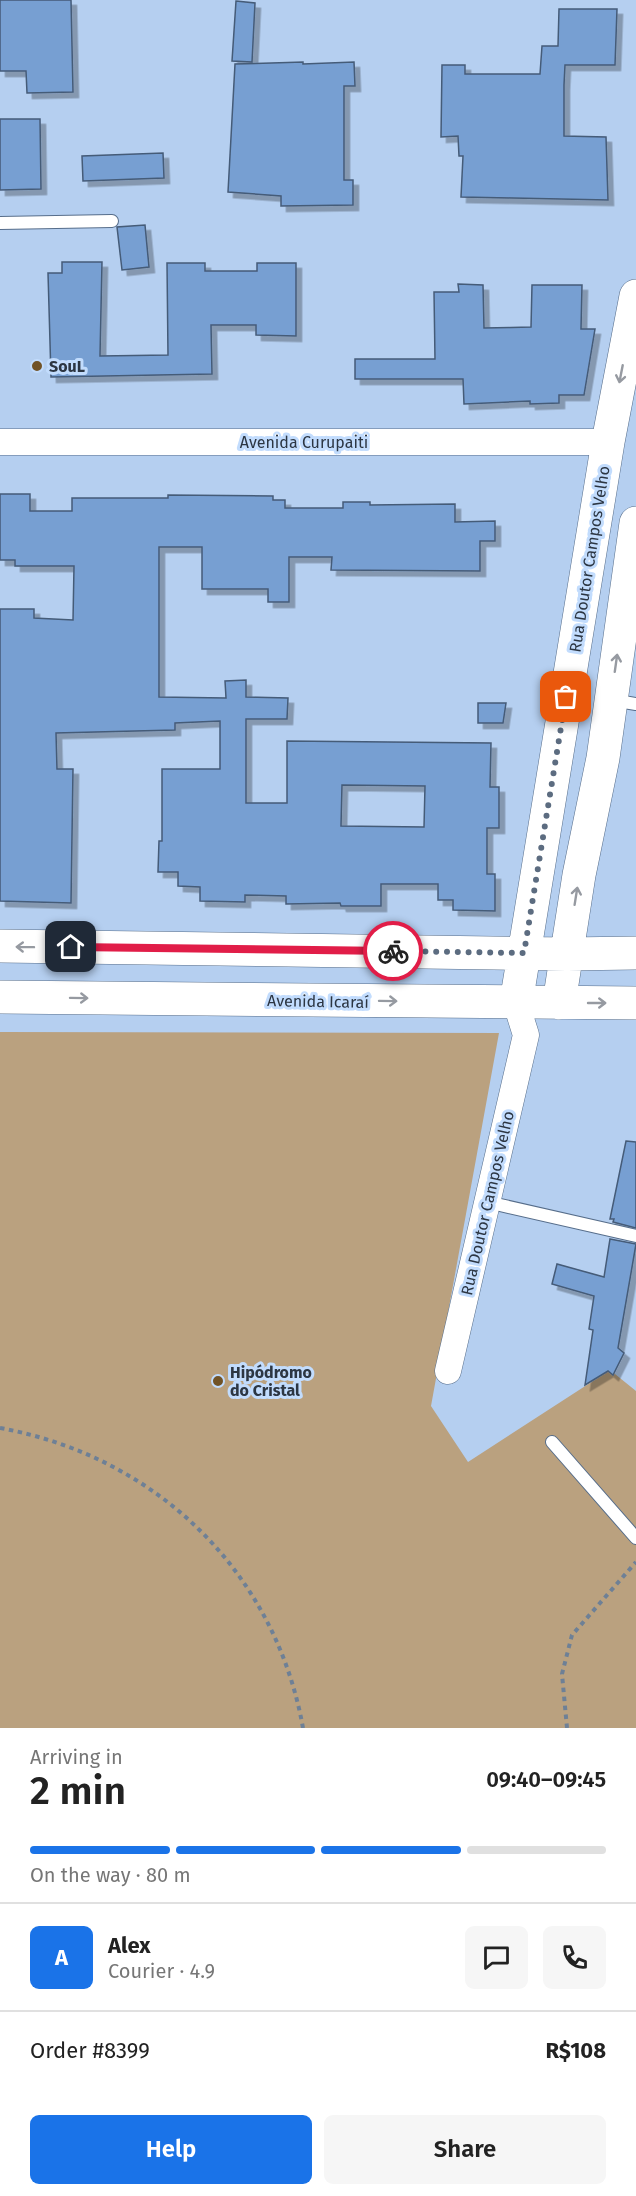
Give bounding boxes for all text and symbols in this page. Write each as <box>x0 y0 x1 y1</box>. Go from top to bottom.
place label: SouL <box>49 357 85 376</box>
marker: SouL <box>30 359 44 373</box>
one-way arrow <box>615 363 626 383</box>
street label: Avenida Curupaiti <box>240 433 368 452</box>
street label: Rua Doutor Campos Velho <box>565 464 614 654</box>
one-way arrow <box>611 654 622 673</box>
pin <box>540 671 591 722</box>
icon: bag <box>549 680 582 713</box>
one-way arrow <box>571 887 582 907</box>
pin <box>45 921 96 972</box>
courier <box>363 921 423 981</box>
icon: home <box>54 930 87 963</box>
icon: bike <box>377 935 410 968</box>
one-way arrow <box>15 941 35 952</box>
street label: Avenida Icaraí <box>267 991 370 1012</box>
one-way arrow <box>69 992 89 1004</box>
one-way arrow <box>378 995 398 1007</box>
one-way arrow <box>587 997 607 1009</box>
street label: Rua Doutor Campos Velho <box>457 1109 518 1297</box>
place label: Hipódromo do Cristal <box>230 1363 312 1400</box>
marker: Hipódromo do Cristal <box>211 1374 225 1388</box>
text: Arriving in <box>30 1745 123 1769</box>
text: 09:40–09:45 <box>486 1766 606 1793</box>
text: 2 min <box>30 1768 126 1814</box>
text: On the way · 80 m <box>30 1863 191 1887</box>
button: chat <box>465 1926 528 1989</box>
button: phone <box>543 1926 606 1989</box>
text: Alex <box>108 1932 151 1959</box>
text: A <box>55 1944 68 1971</box>
text: Courier · 4.9 <box>108 1959 215 1983</box>
text: Order #8399 <box>30 2037 150 2064</box>
text: R$108 <box>545 2037 606 2064</box>
button: Help <box>30 2115 312 2184</box>
button: Share <box>324 2115 606 2184</box>

